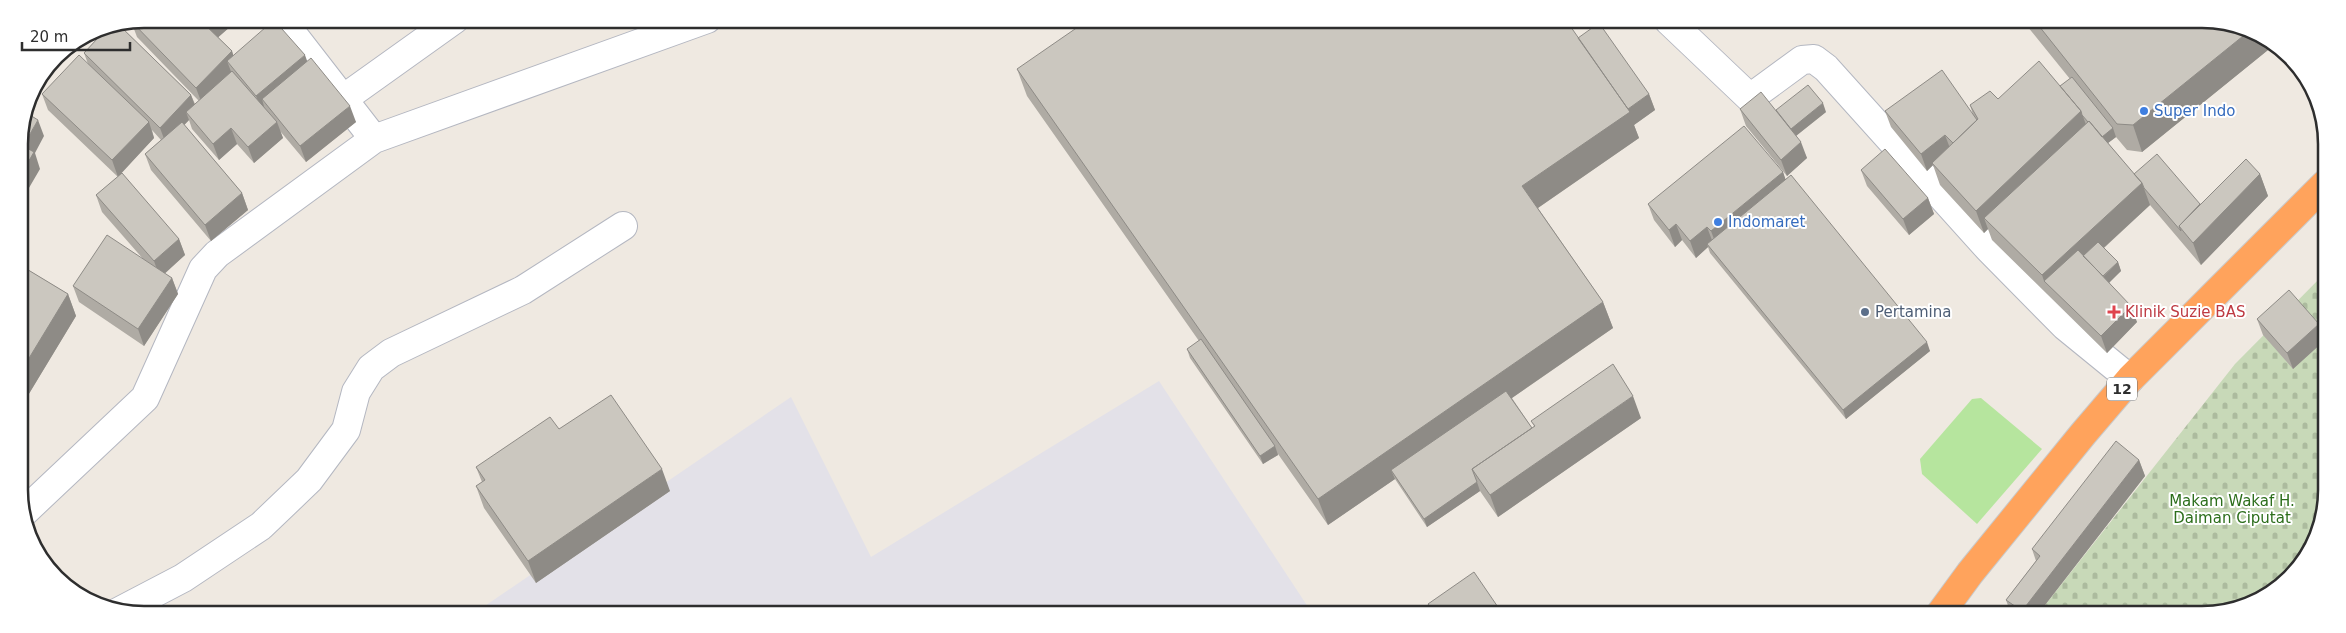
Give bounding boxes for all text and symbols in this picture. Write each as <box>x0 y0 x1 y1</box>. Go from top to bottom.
scale bar <box>22 20 130 52</box>
text: 20 m <box>30 28 68 46</box>
place label: Super Indo <box>2154 102 2235 120</box>
marker: Super Indo <box>2138 105 2150 117</box>
place label: Indomaret <box>1728 213 1805 231</box>
marker: Indomaret <box>1712 216 1724 228</box>
place label: Pertamina <box>1875 303 1951 321</box>
place label: Klinik Suzie BAS <box>2125 303 2245 321</box>
marker: Klinik Suzie BAS <box>2107 305 2121 319</box>
marker: Pertamina <box>1859 306 1871 318</box>
road number: 12 <box>2107 378 2137 400</box>
park label: Makam Wakaf H. Daiman Ciputat <box>2169 492 2295 527</box>

